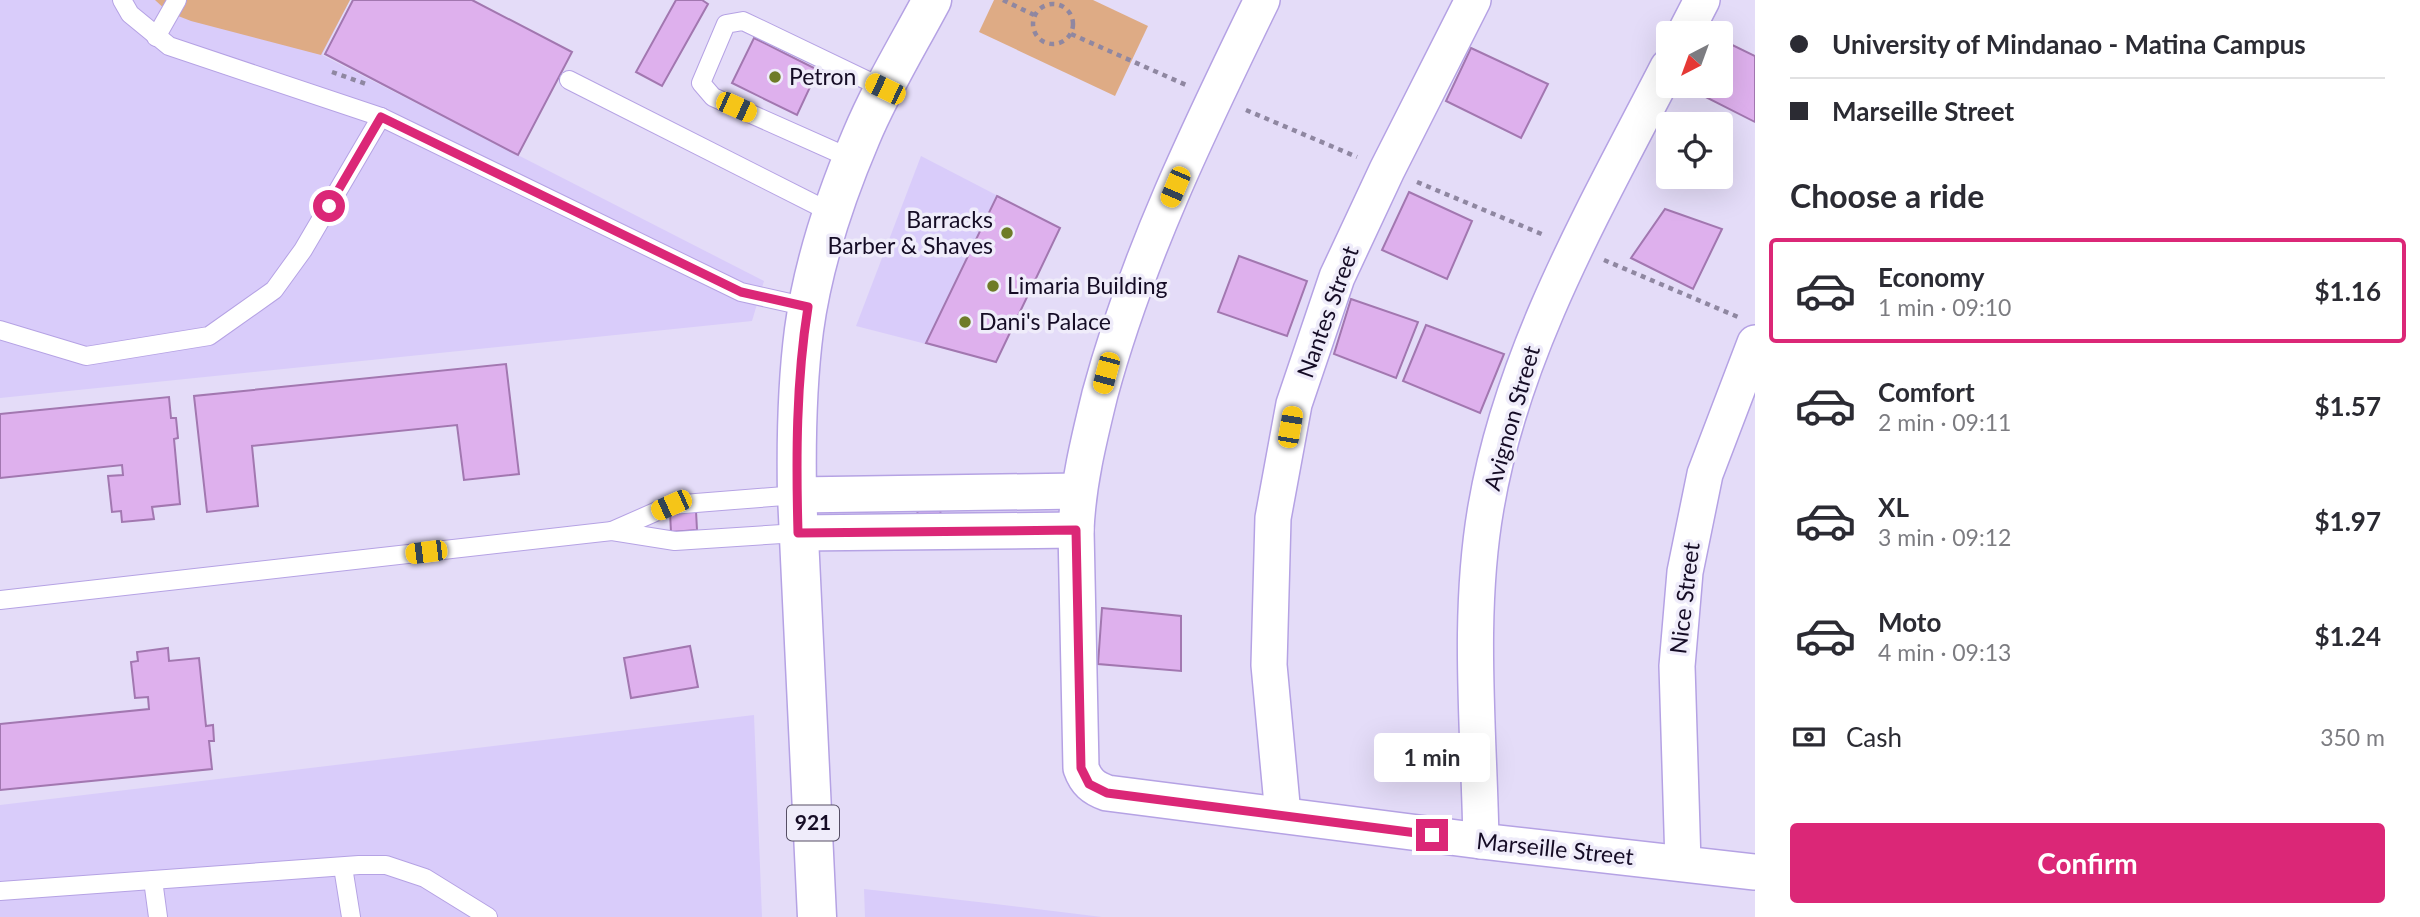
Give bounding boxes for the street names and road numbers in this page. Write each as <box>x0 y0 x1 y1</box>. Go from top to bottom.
street label: Nantes Street <box>1290 241 1364 381</box>
street label: Avignon Street <box>1477 341 1545 493</box>
street label: Nice Street <box>1663 540 1705 655</box>
road number: 921 <box>787 806 839 840</box>
street label: Marseille Street <box>1475 826 1636 870</box>

